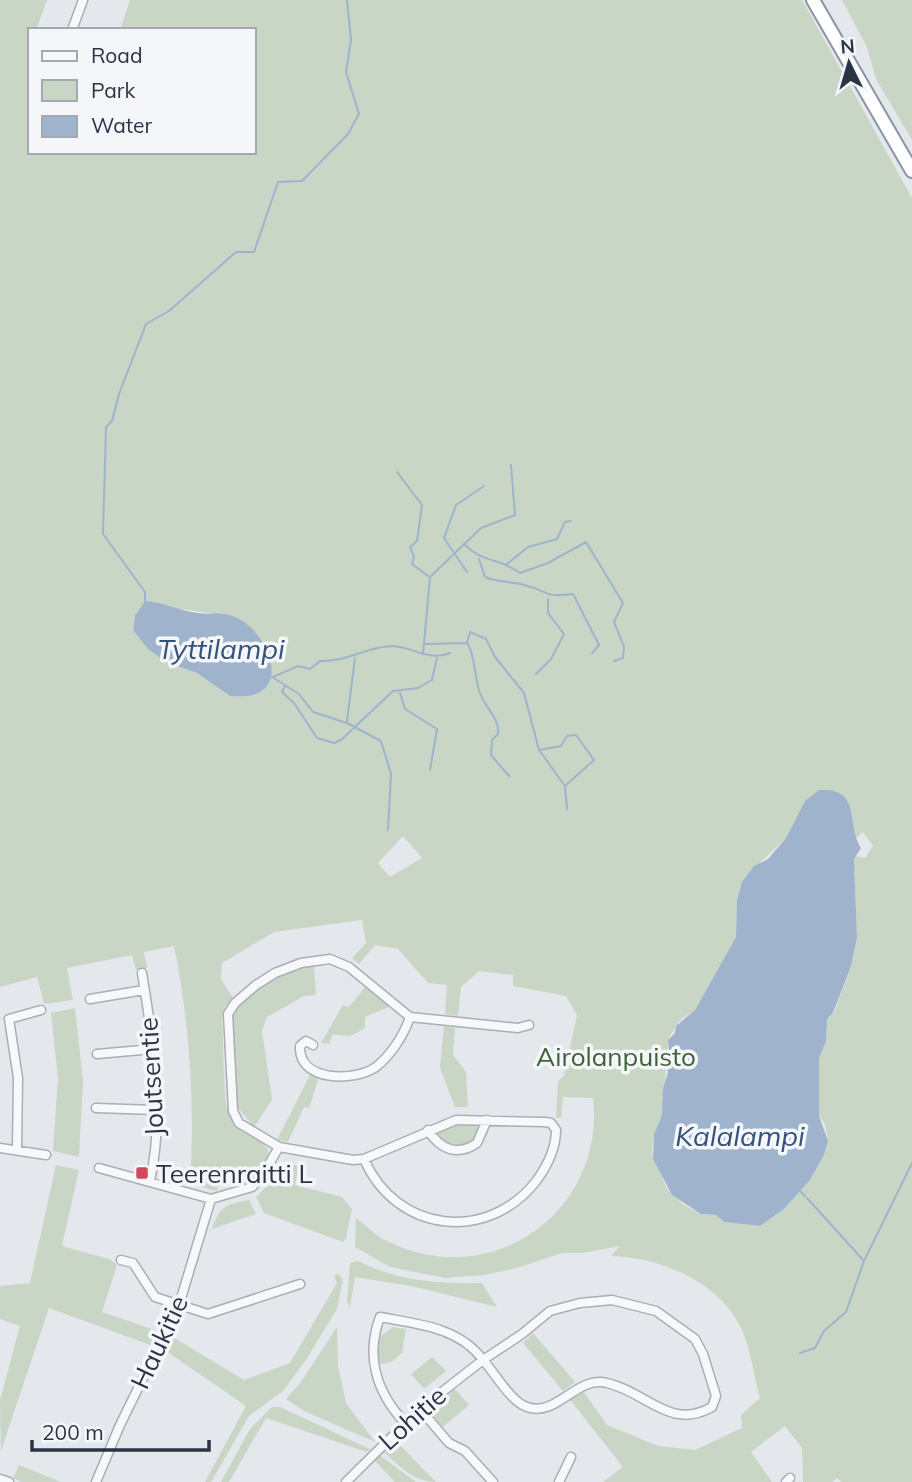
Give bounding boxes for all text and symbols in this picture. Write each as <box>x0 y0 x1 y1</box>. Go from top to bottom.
legend <box>28 28 256 154</box>
north arrow <box>814 28 884 98</box>
text: N <box>839 33 856 59</box>
text: Road <box>91 42 142 68</box>
text: Park <box>91 77 135 103</box>
text: Water <box>91 112 152 138</box>
water label: Tyttilampi <box>157 631 285 666</box>
street label: Joutsentie <box>131 1017 171 1137</box>
park label: Airolanpuisto <box>536 1040 696 1073</box>
water label: Kalalampi <box>675 1118 805 1153</box>
place label: Teerenraitti L <box>156 1157 313 1190</box>
marker: Teerenraitti L <box>134 1165 150 1181</box>
street label: Haukitie <box>123 1290 195 1394</box>
street label: Lohitie <box>371 1379 453 1457</box>
scale bar <box>32 1408 208 1452</box>
text: 200 m <box>42 1419 104 1445</box>

